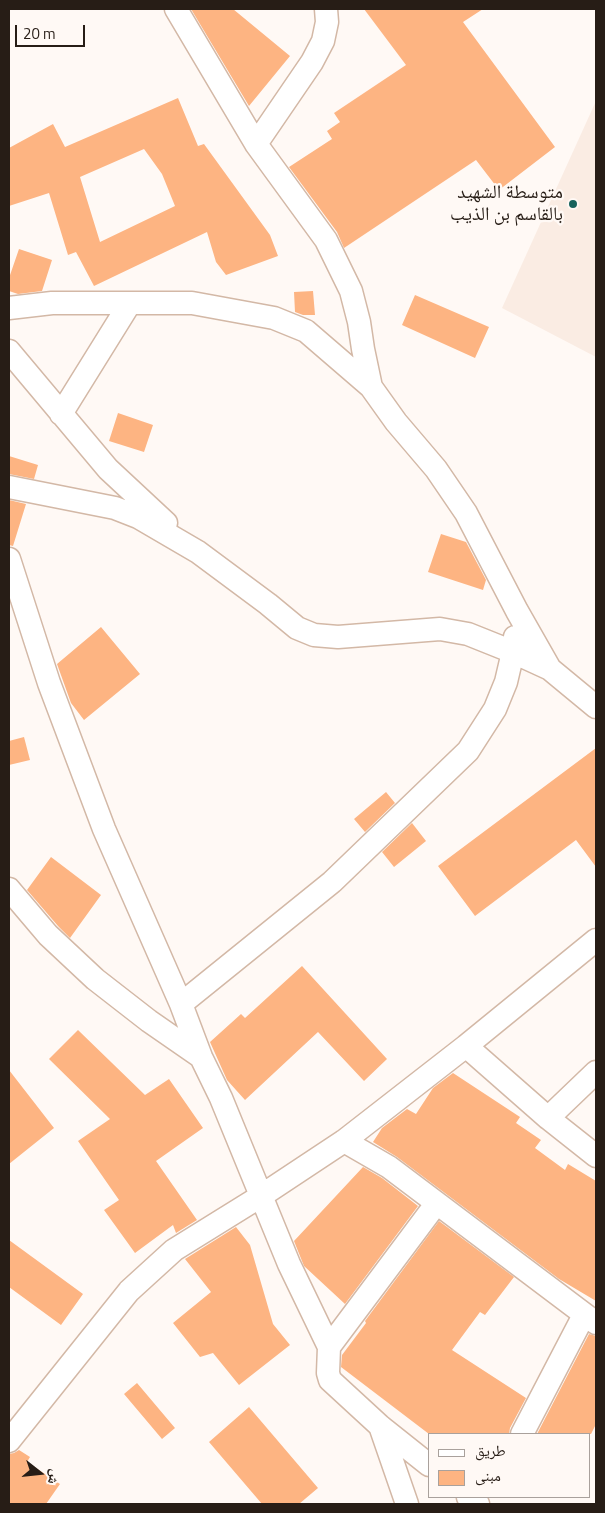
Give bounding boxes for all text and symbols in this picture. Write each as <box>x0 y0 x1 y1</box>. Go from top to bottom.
scale bar <box>18 15 88 47</box>
text: 20 m <box>23 22 56 45</box>
place label: متوسطة الشهيد بالقاسم بن الذيب <box>450 182 563 226</box>
marker: متوسطة الشهيد بالقاسم بن الذيب <box>567 198 579 210</box>
legend <box>428 1433 590 1498</box>
text: طريق <box>475 1439 506 1462</box>
north arrow <box>15 1448 65 1498</box>
text: مبنى <box>475 1464 501 1487</box>
text: ش <box>43 1467 67 1487</box>

